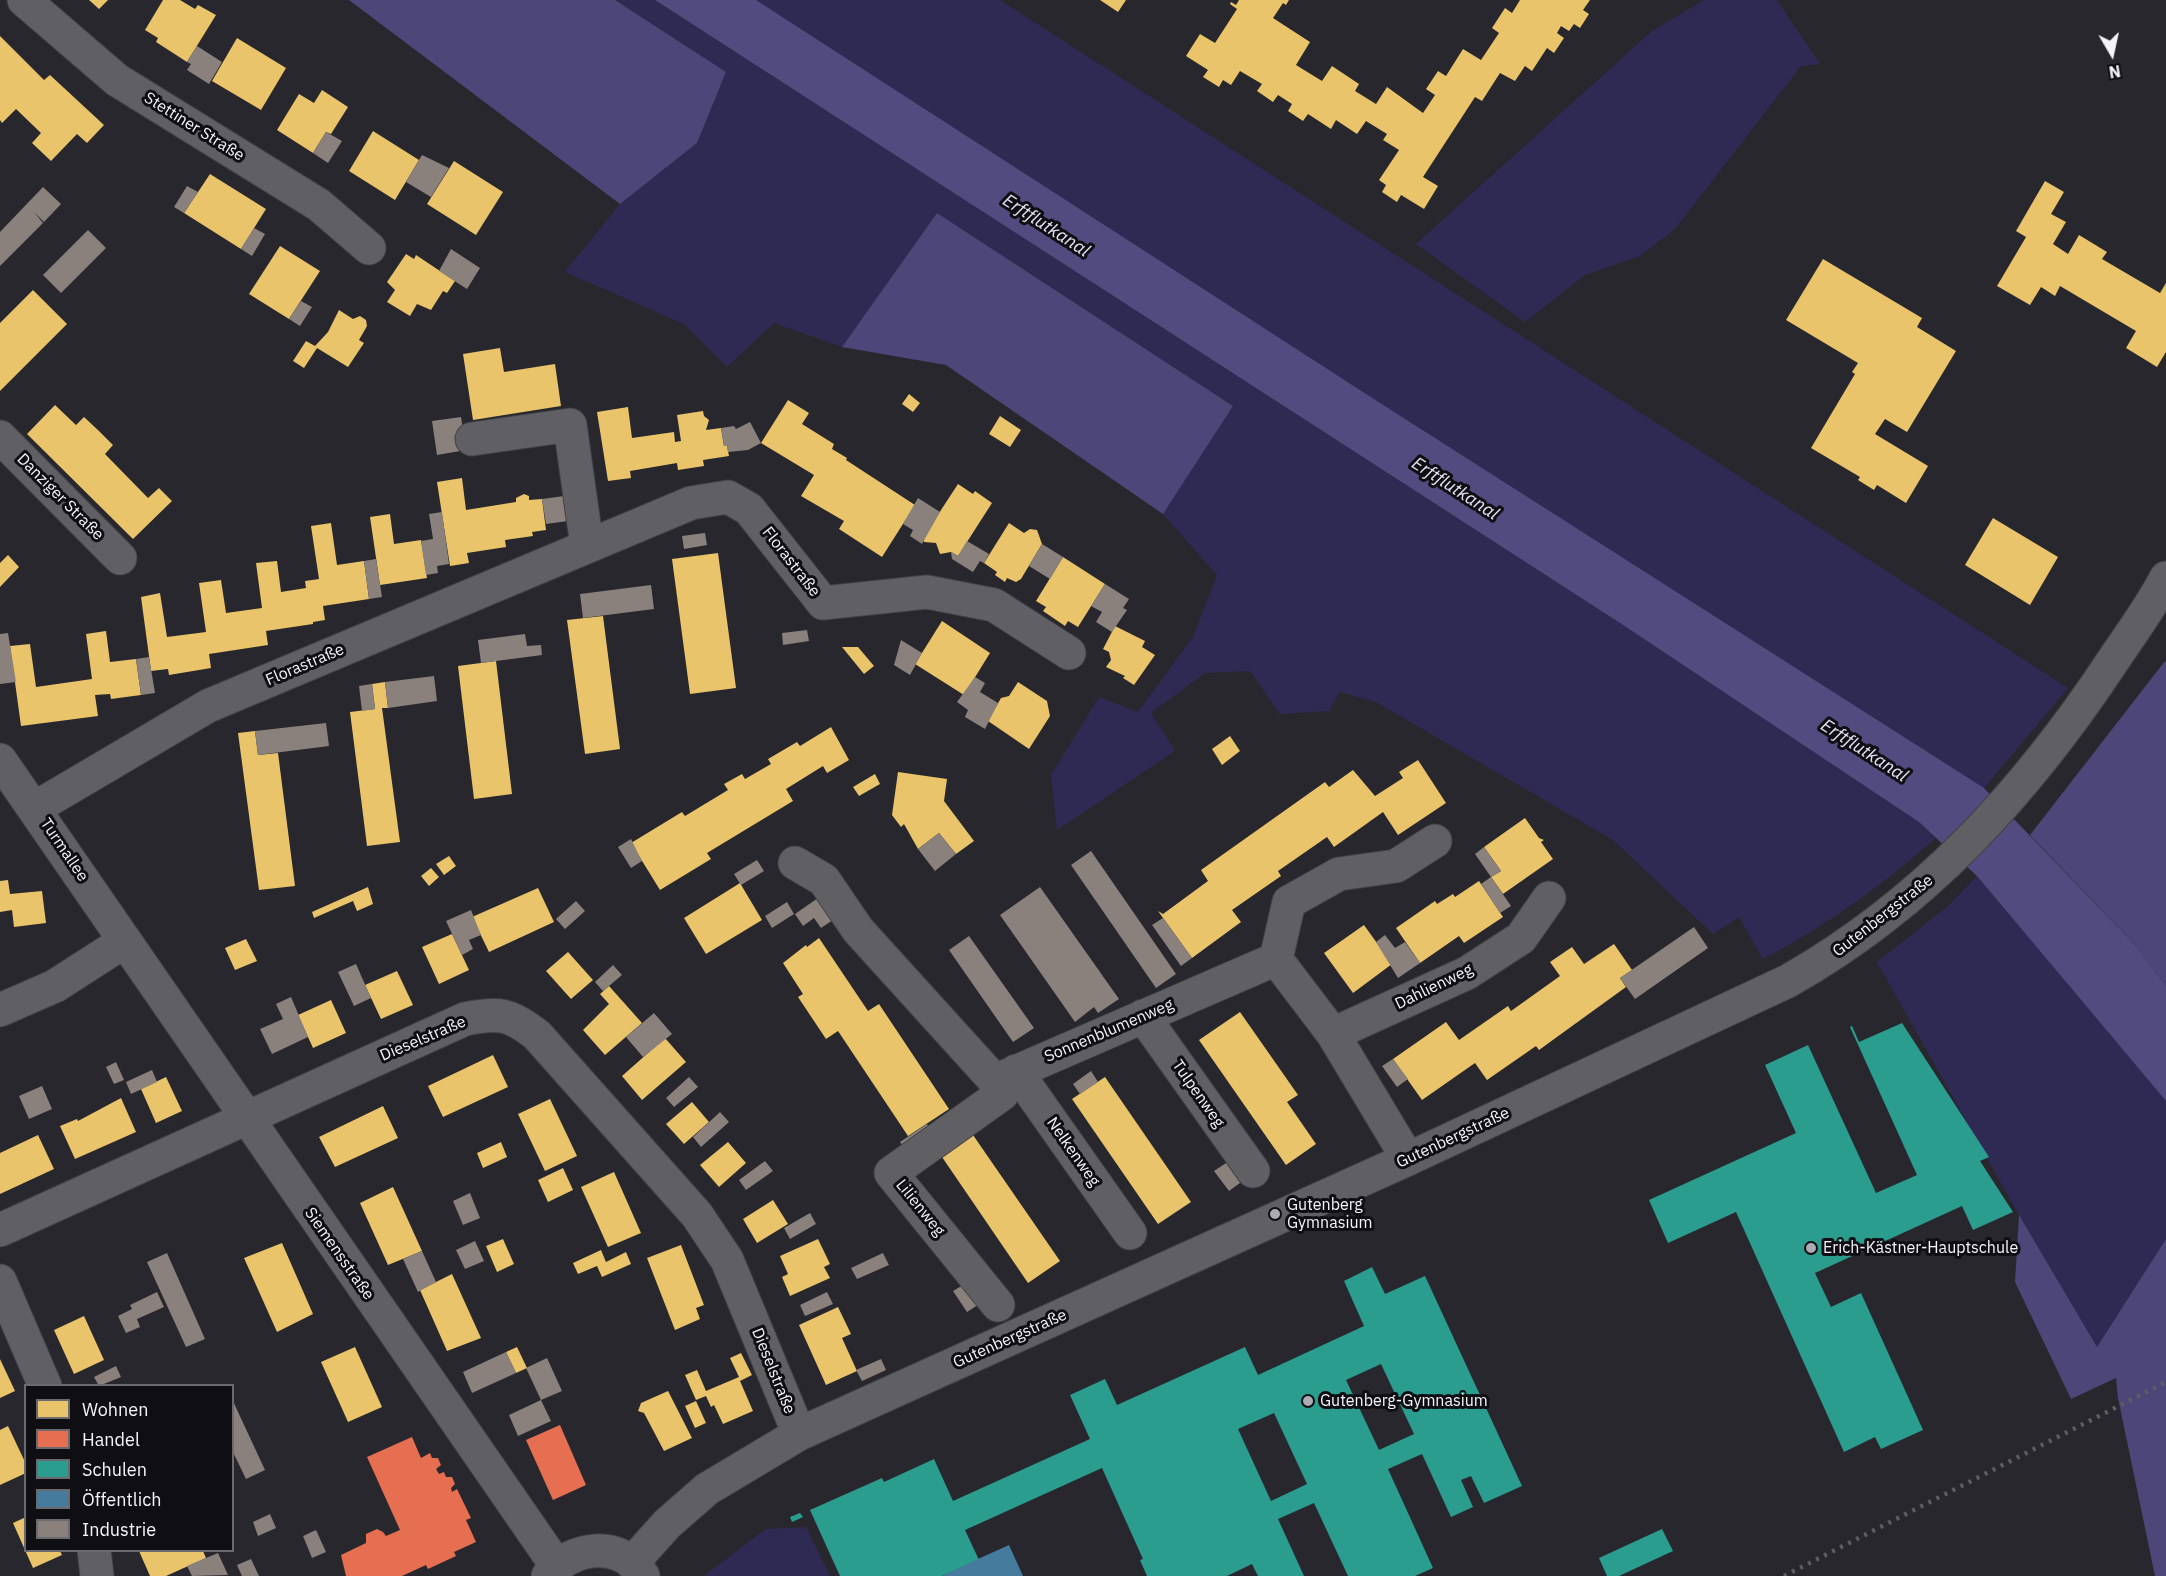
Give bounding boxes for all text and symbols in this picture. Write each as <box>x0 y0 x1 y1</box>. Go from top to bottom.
north arrow <box>2082 24 2142 84</box>
text: N <box>2108 61 2122 83</box>
street label: Stettiner Straße <box>140 89 248 165</box>
water label: Erftflutkanal <box>999 190 1093 262</box>
street label: Danziger Straße <box>13 450 107 544</box>
water label: Erftflutkanal <box>1408 453 1502 525</box>
street label: Florastraße <box>758 523 824 601</box>
street label: Florastraße <box>263 640 347 690</box>
water label: Erftflutkanal <box>1817 715 1911 787</box>
street label: Turmallee <box>36 815 92 885</box>
street label: Gutenbergstraße <box>1829 871 1937 961</box>
street label: Dahlienweg <box>1392 960 1476 1014</box>
street label: Sonnenblumenweg <box>1042 995 1176 1067</box>
street label: Dieselstraße <box>377 1012 469 1066</box>
street label: Tulpenweg <box>1168 1056 1228 1132</box>
street label: Gutenbergstraße <box>1394 1103 1512 1173</box>
street label: Nelkenweg <box>1042 1114 1104 1190</box>
street label: Lilienweg <box>891 1176 949 1240</box>
place label: Gutenberg Gymnasium <box>1287 1195 1373 1233</box>
street label: Siemensstraße <box>300 1204 378 1304</box>
marker: Gutenberg Gymnasium <box>1268 1207 1282 1221</box>
place label: Erich-Kästner-Hauptschule <box>1823 1238 2018 1258</box>
marker: Erich-Kästner-Hauptschule <box>1804 1241 1818 1255</box>
street label: Gutenbergstraße <box>950 1305 1070 1373</box>
street label: Dieselstraße <box>747 1325 799 1417</box>
legend <box>24 1384 234 1552</box>
place label: Gutenberg-Gymnasium <box>1320 1391 1488 1411</box>
marker: Gutenberg-Gymnasium <box>1301 1394 1315 1408</box>
text: Wohnen <box>82 1398 148 1421</box>
text: Handel <box>82 1428 140 1451</box>
text: Schulen <box>82 1458 147 1481</box>
text: Öffentlich <box>82 1488 161 1511</box>
text: Industrie <box>82 1518 156 1541</box>

